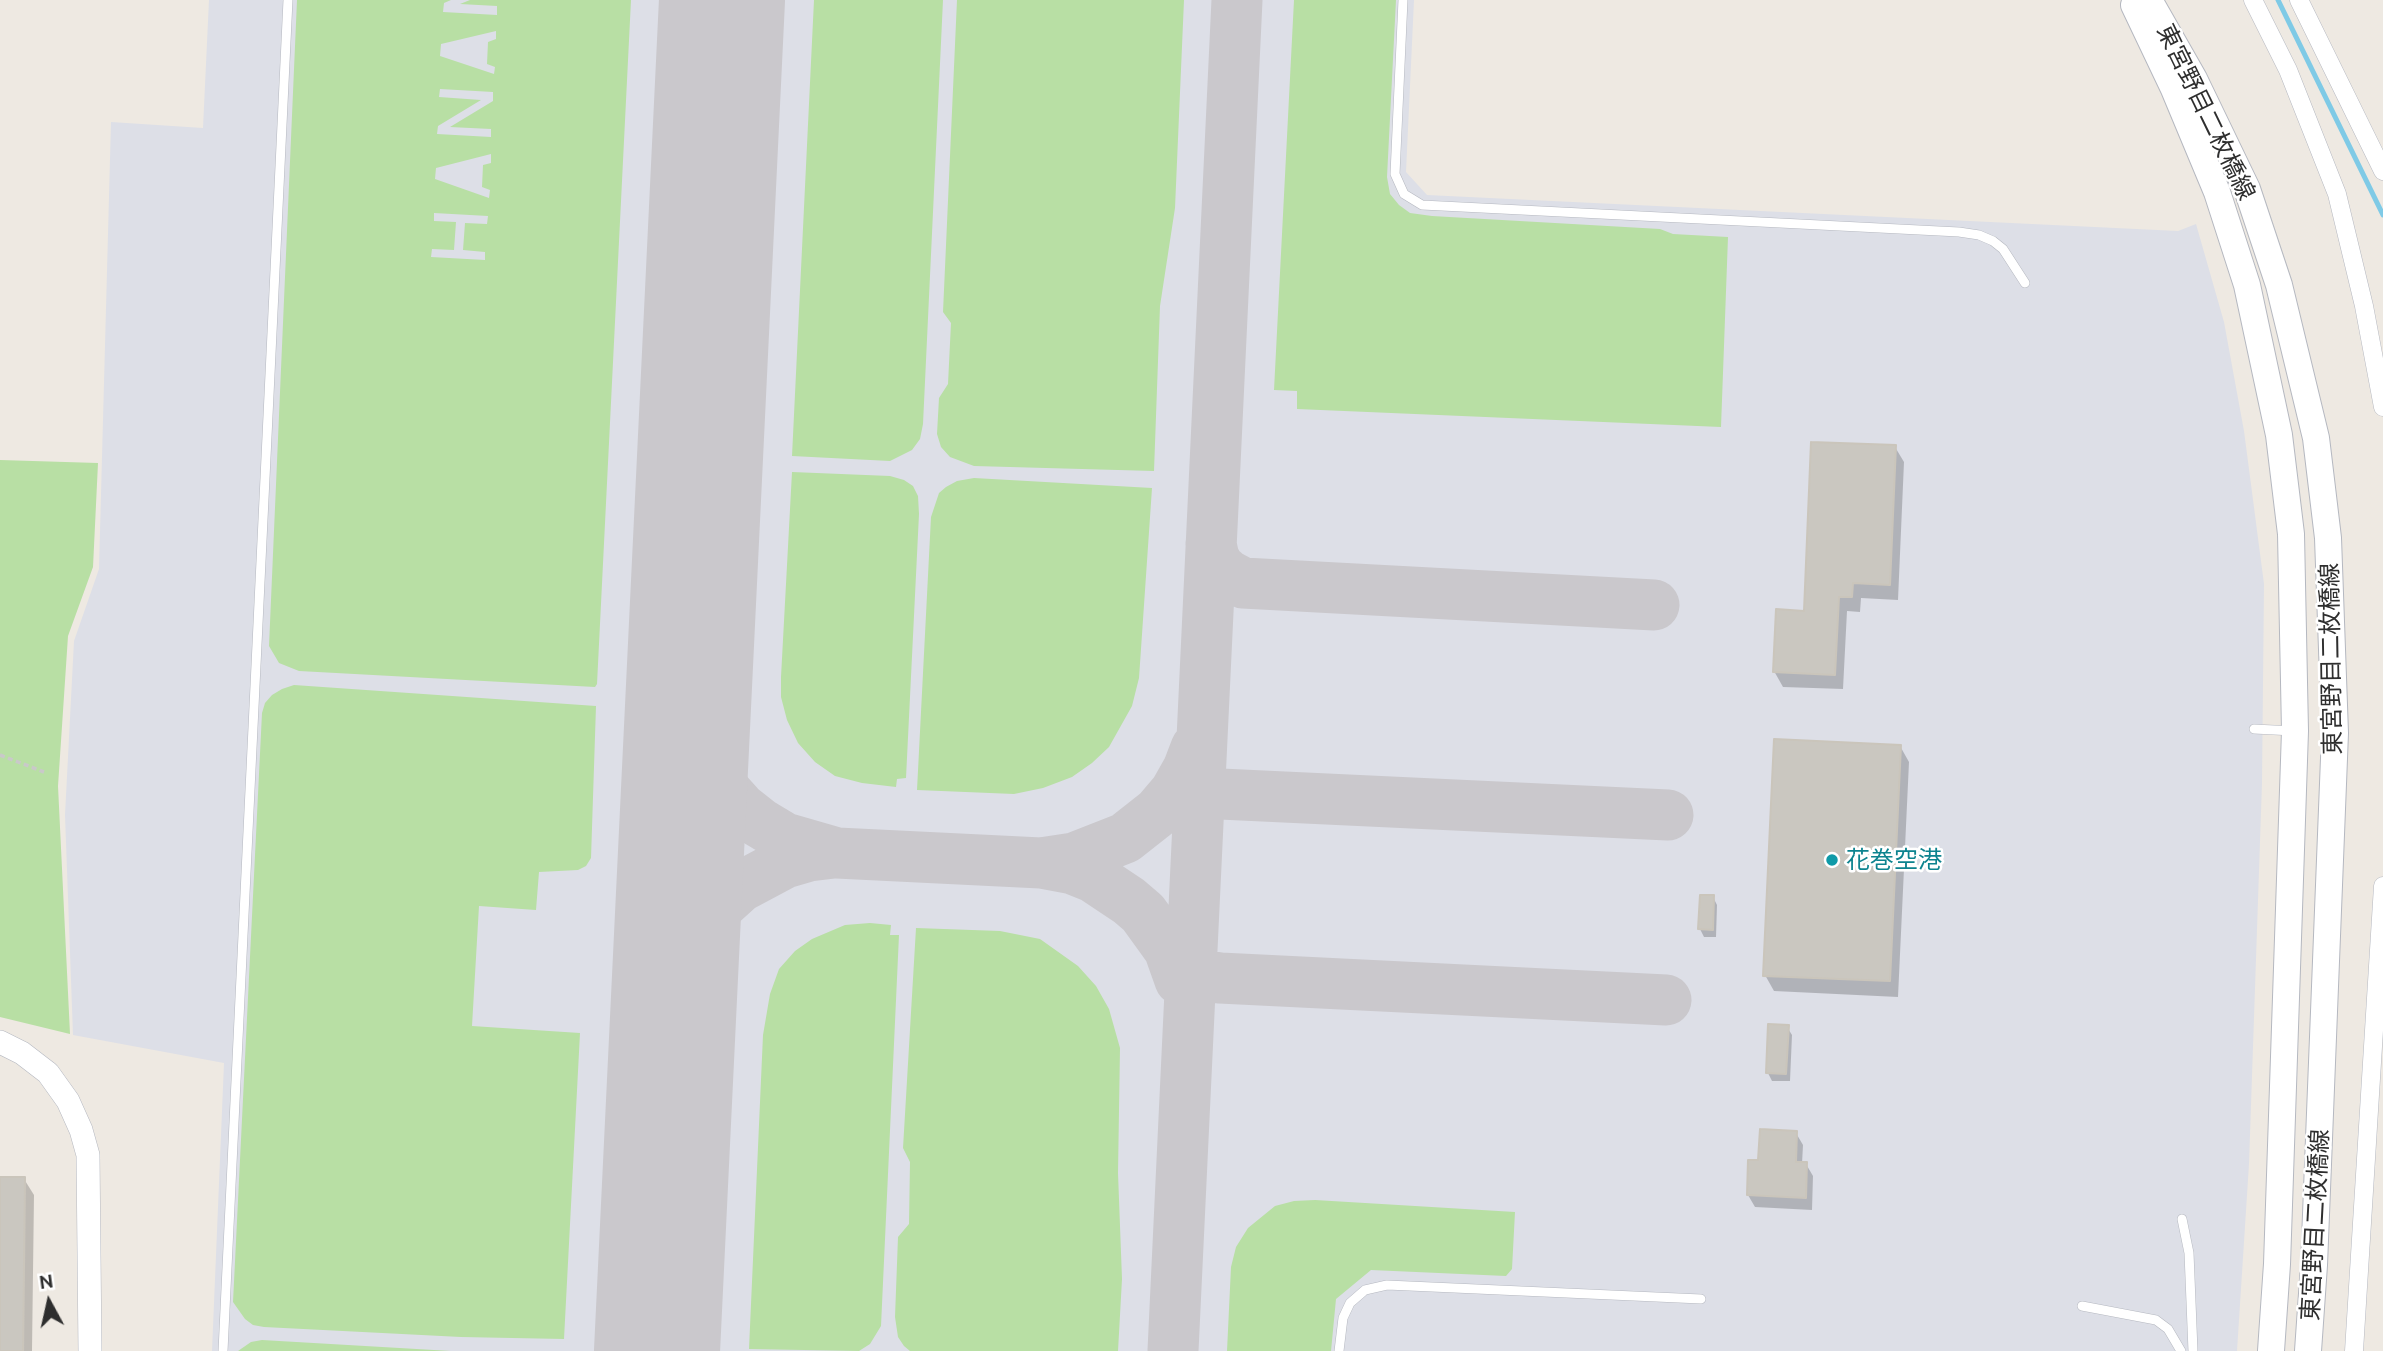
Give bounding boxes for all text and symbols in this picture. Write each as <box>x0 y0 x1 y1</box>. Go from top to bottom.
street label: 東宮野目二枚橋線 <box>2151 19 2261 205</box>
street label: 東宮野目二枚橋線 <box>2315 563 2347 755</box>
place label: 花巻空港 <box>1846 846 1942 874</box>
marker: 花巻空港 <box>1824 852 1840 868</box>
street label: 東宮野目二枚橋線 <box>2296 1128 2334 1322</box>
north arrow <box>14 1267 84 1337</box>
text: N <box>38 1269 55 1293</box>

